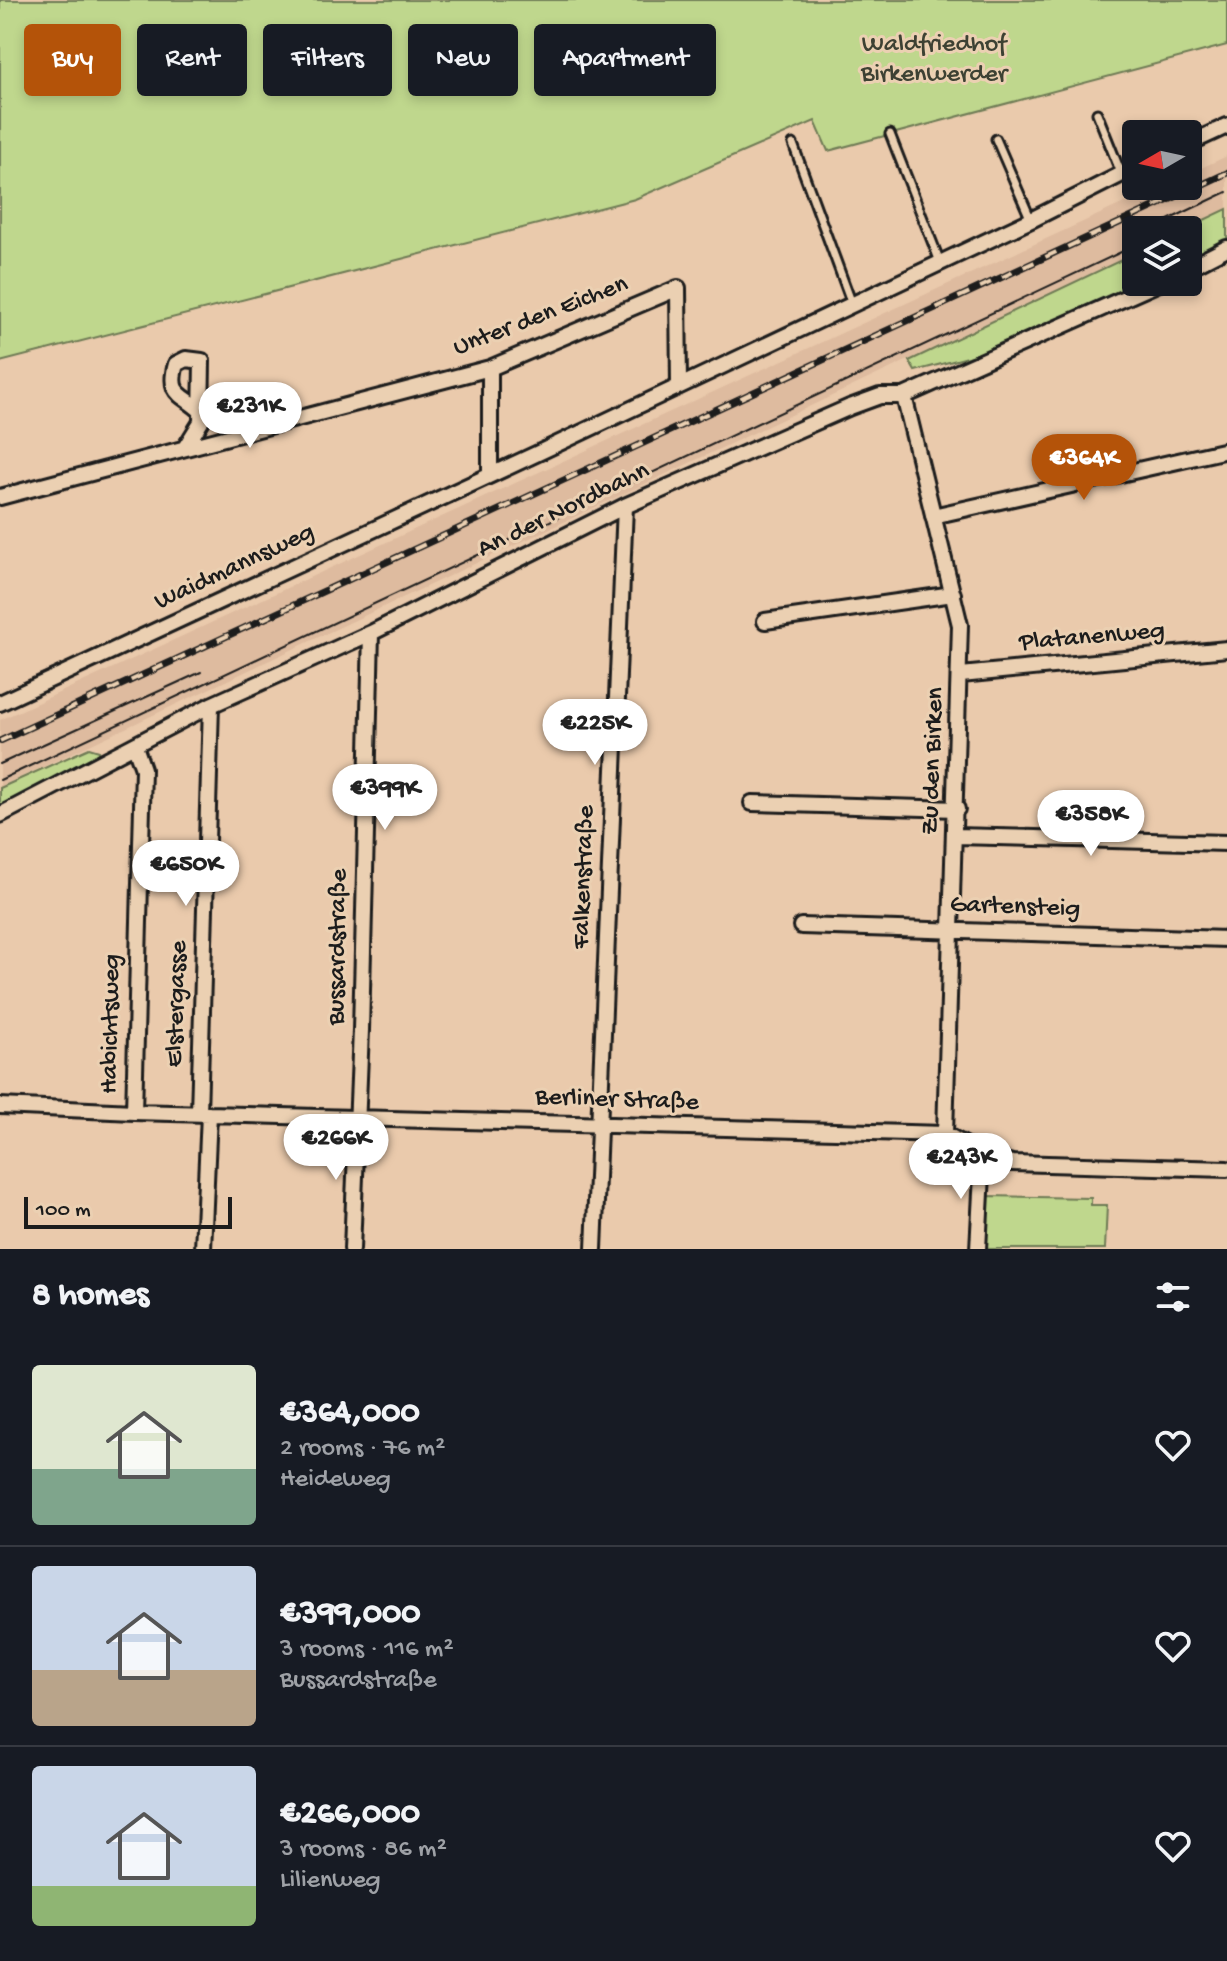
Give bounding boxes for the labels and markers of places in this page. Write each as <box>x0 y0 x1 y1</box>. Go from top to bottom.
pin: €231K <box>194 382 306 450</box>
pin: €364K <box>1028 434 1140 502</box>
pin: €225K <box>539 699 651 767</box>
pin: €399K <box>329 764 441 832</box>
pin: €358K <box>1035 790 1147 858</box>
pin: €650K <box>130 840 242 908</box>
pin: €266K <box>280 1114 392 1182</box>
pin: €243K <box>905 1133 1017 1201</box>

